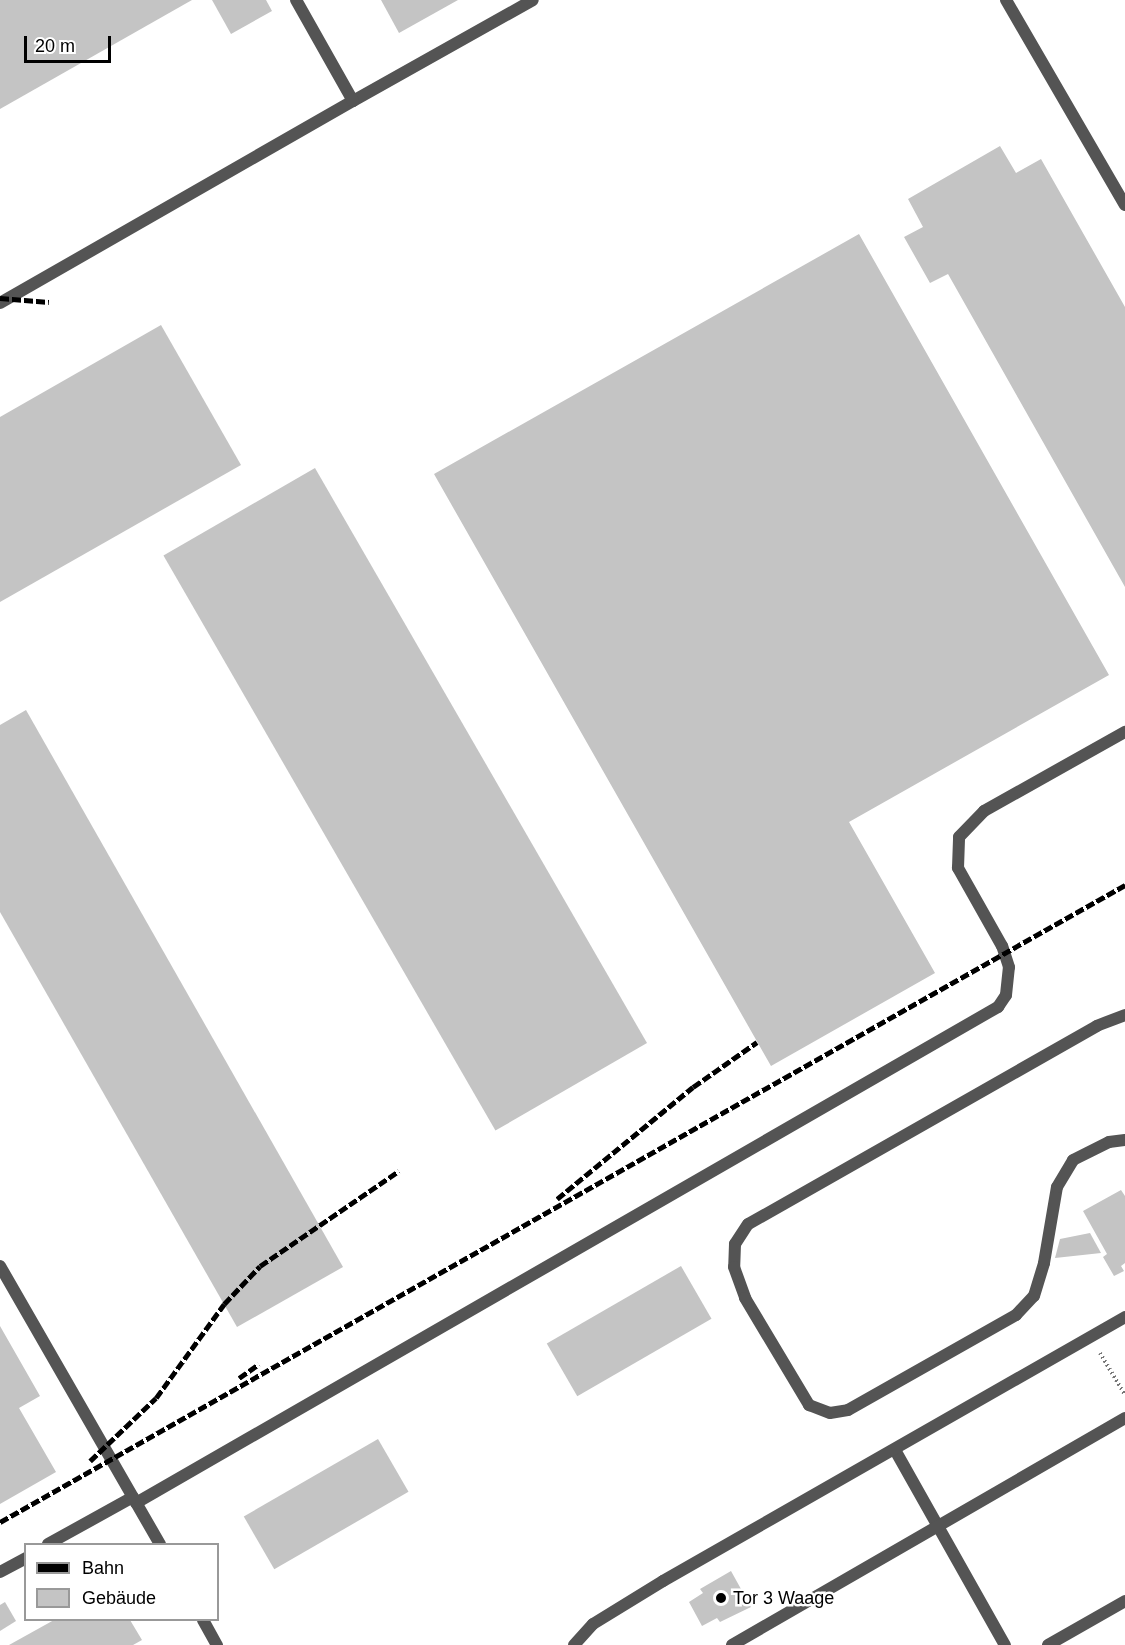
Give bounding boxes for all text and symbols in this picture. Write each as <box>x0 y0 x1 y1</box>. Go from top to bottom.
scale bar <box>27 24 114 62</box>
text: 20 m <box>35 36 75 56</box>
legend <box>24 1543 219 1621</box>
text: Bahn <box>82 1558 124 1578</box>
place label: Tor 3 Waage <box>733 1587 834 1609</box>
text: Gebäude <box>82 1588 156 1608</box>
marker: Tor 3 Waage <box>714 1591 728 1605</box>

